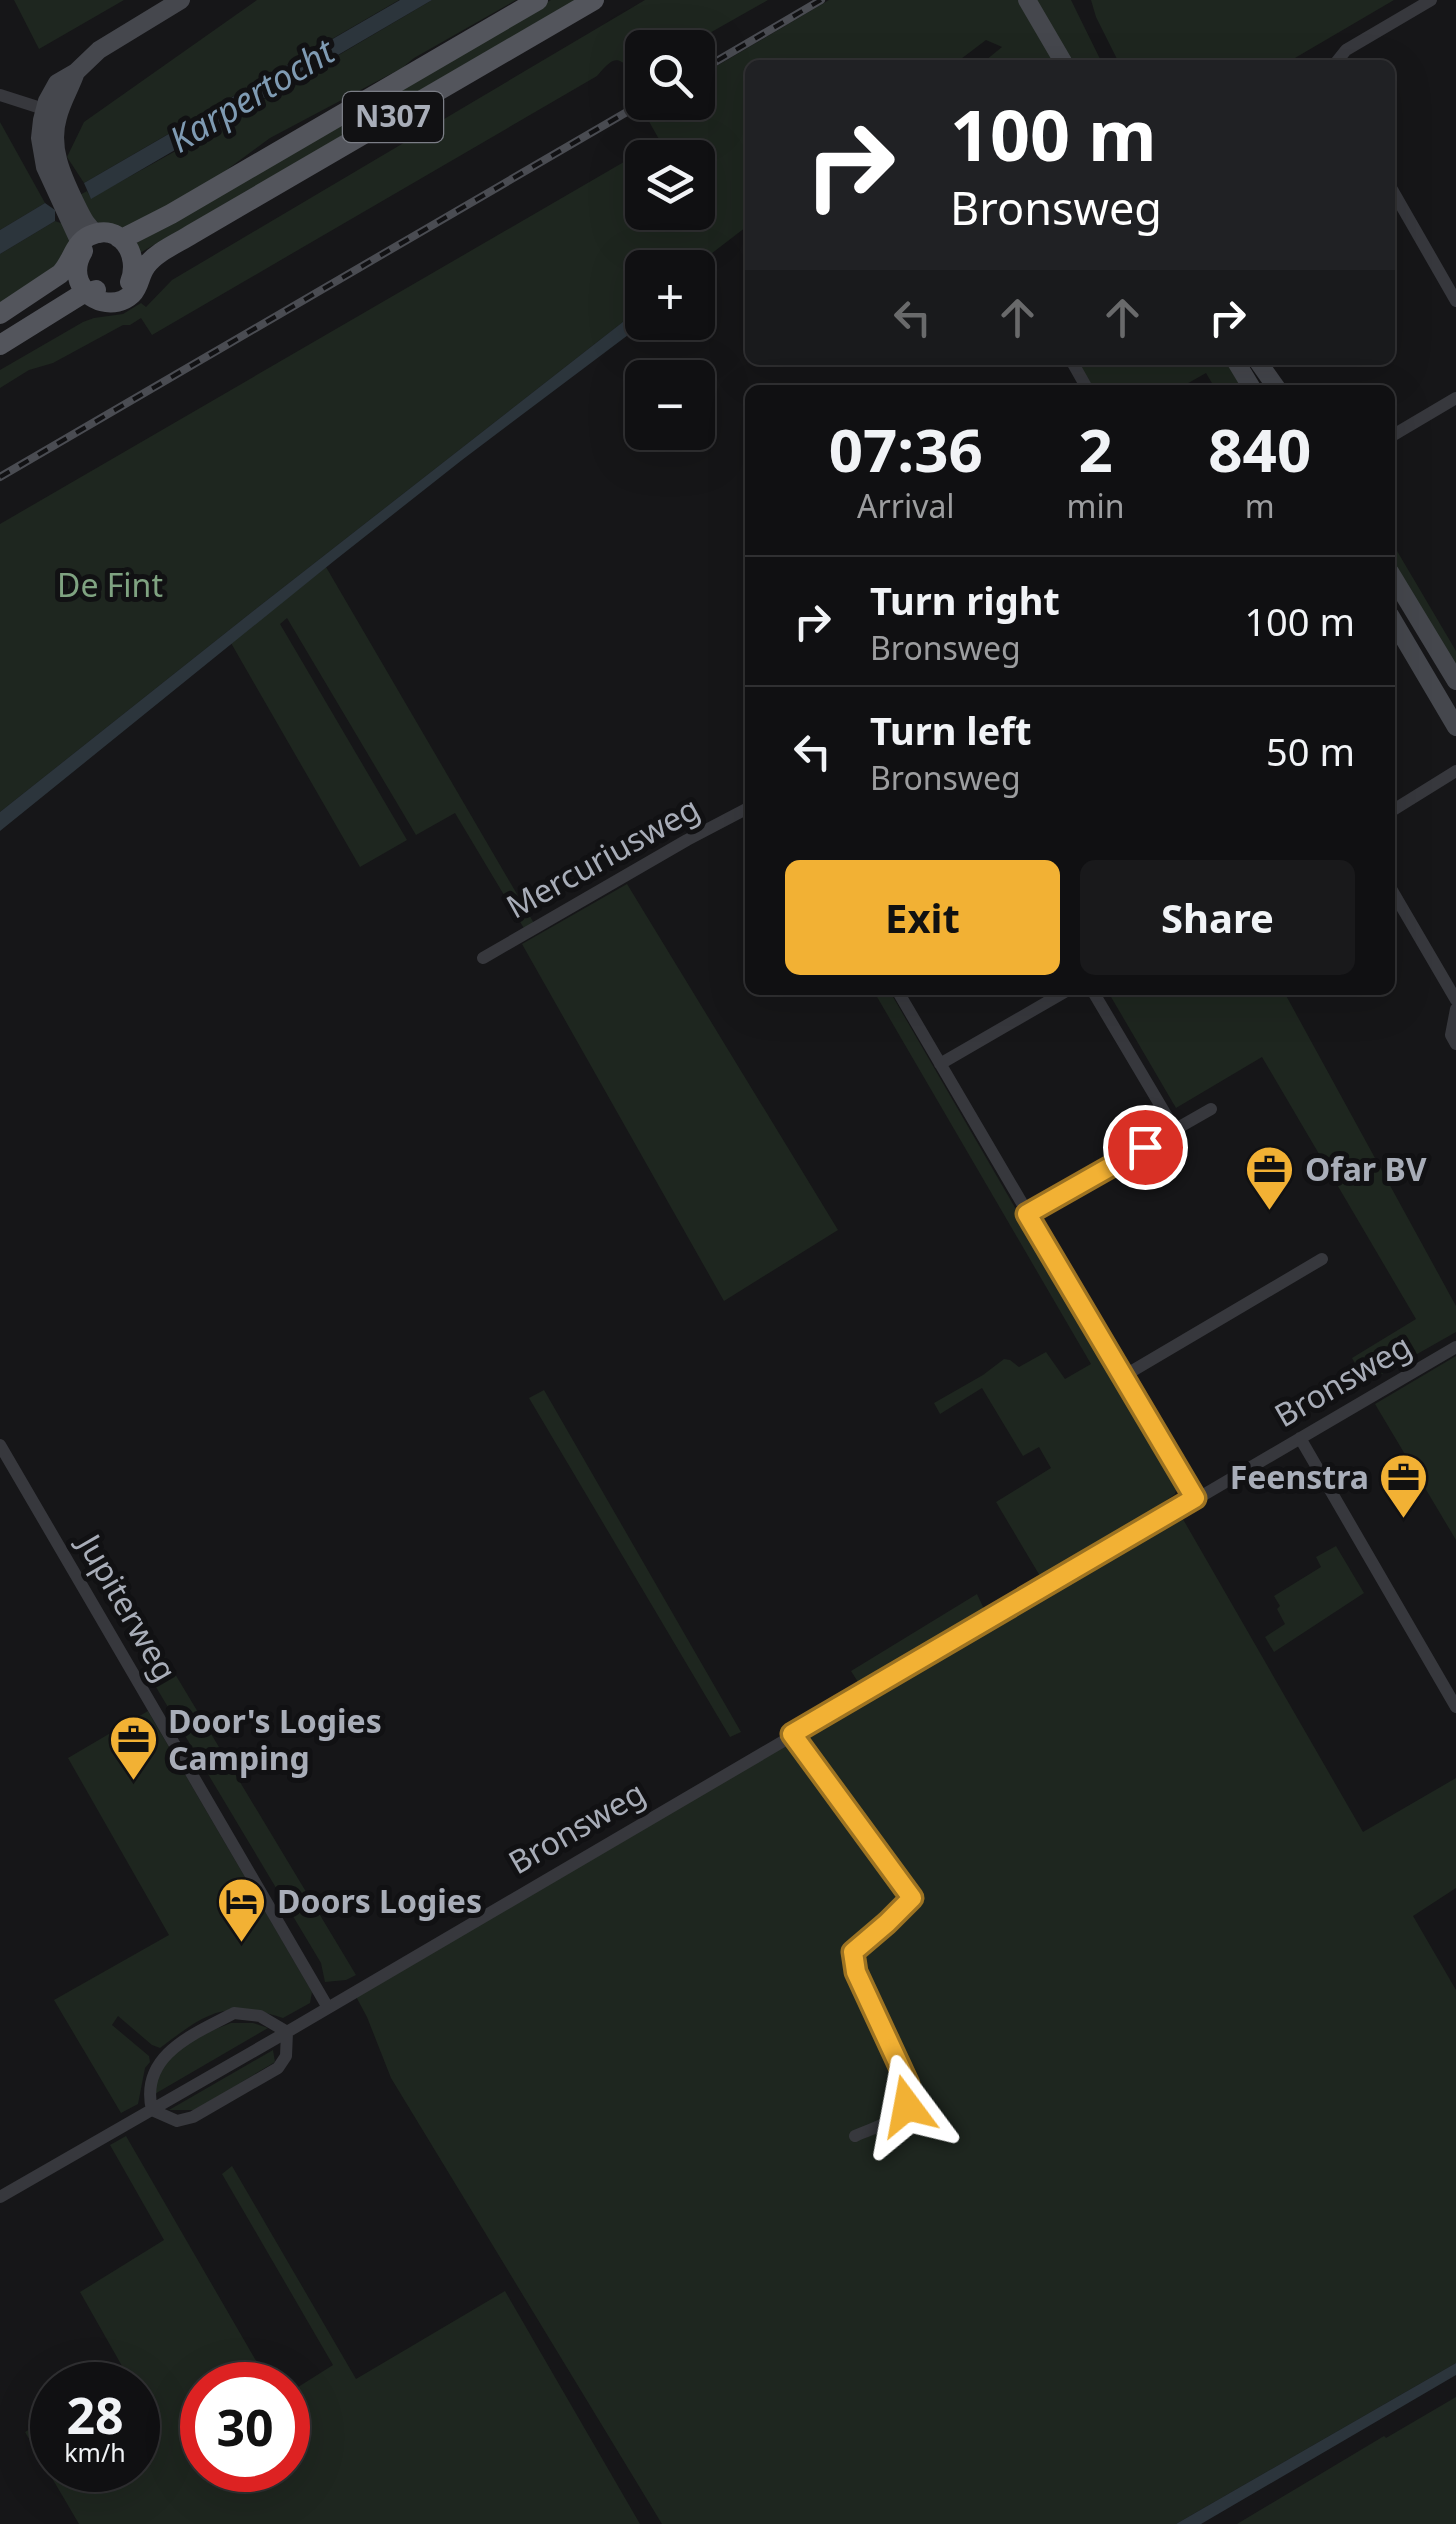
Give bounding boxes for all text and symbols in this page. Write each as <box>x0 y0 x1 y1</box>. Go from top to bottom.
water label: Karpertocht <box>160 26 343 162</box>
map controls <box>625 30 715 450</box>
button: search <box>625 30 715 120</box>
text: 100 m <box>950 86 1157 182</box>
road number: N307 <box>343 92 443 142</box>
icon: right <box>785 100 915 230</box>
button: layers <box>625 140 715 230</box>
text: Bronsweg <box>950 177 1162 238</box>
button: + <box>625 250 715 340</box>
icon: left <box>885 290 940 345</box>
icon: ahead <box>990 290 1045 345</box>
icon: ahead <box>1095 290 1150 345</box>
icon: right <box>1200 290 1255 345</box>
button: − <box>625 360 715 450</box>
text: 07:36 <box>829 408 983 490</box>
text: 2 <box>1078 408 1113 490</box>
text: 840 <box>1208 408 1311 490</box>
text: Arrival <box>857 484 955 527</box>
text: min <box>1067 484 1125 527</box>
text: m <box>1245 484 1275 527</box>
park label: De Fint <box>57 563 163 606</box>
text: Turn right <box>870 574 1060 626</box>
icon: right <box>785 594 840 649</box>
text: 100 m <box>1244 595 1355 647</box>
text: Bronsweg <box>870 626 1021 669</box>
text: Turn left <box>870 704 1032 756</box>
icon: left <box>785 724 840 779</box>
text: 50 m <box>1266 725 1355 777</box>
text: Bronsweg <box>870 756 1021 799</box>
street label: Mercuriusweg <box>498 786 706 927</box>
button: Exit <box>785 860 1060 975</box>
button: Share <box>1080 860 1355 975</box>
pin <box>1103 1105 1188 1190</box>
icon: arrive <box>1118 1120 1173 1175</box>
office icon: Ofar BV <box>1244 1144 1296 1212</box>
place label: Ofar BV <box>1305 1147 1427 1190</box>
street label: Bronsweg <box>1266 1323 1418 1436</box>
office icon: Feenstra <box>1378 1452 1430 1520</box>
place label: Feenstra <box>1230 1455 1369 1498</box>
street label: Jupiterweg <box>68 1524 187 1688</box>
place label: Door's Logies Camping <box>168 1699 382 1779</box>
office icon: Door's Logies Camping <box>107 1714 159 1782</box>
street label: Bronsweg <box>500 1770 652 1883</box>
hotel icon: Doors Logies <box>216 1876 268 1944</box>
place label: Doors Logies <box>277 1879 482 1922</box>
position arrow <box>855 2054 959 2158</box>
speed limit sign: 30 <box>180 2362 310 2492</box>
text: 28 <box>66 2381 124 2449</box>
text: km/h <box>64 2435 126 2469</box>

